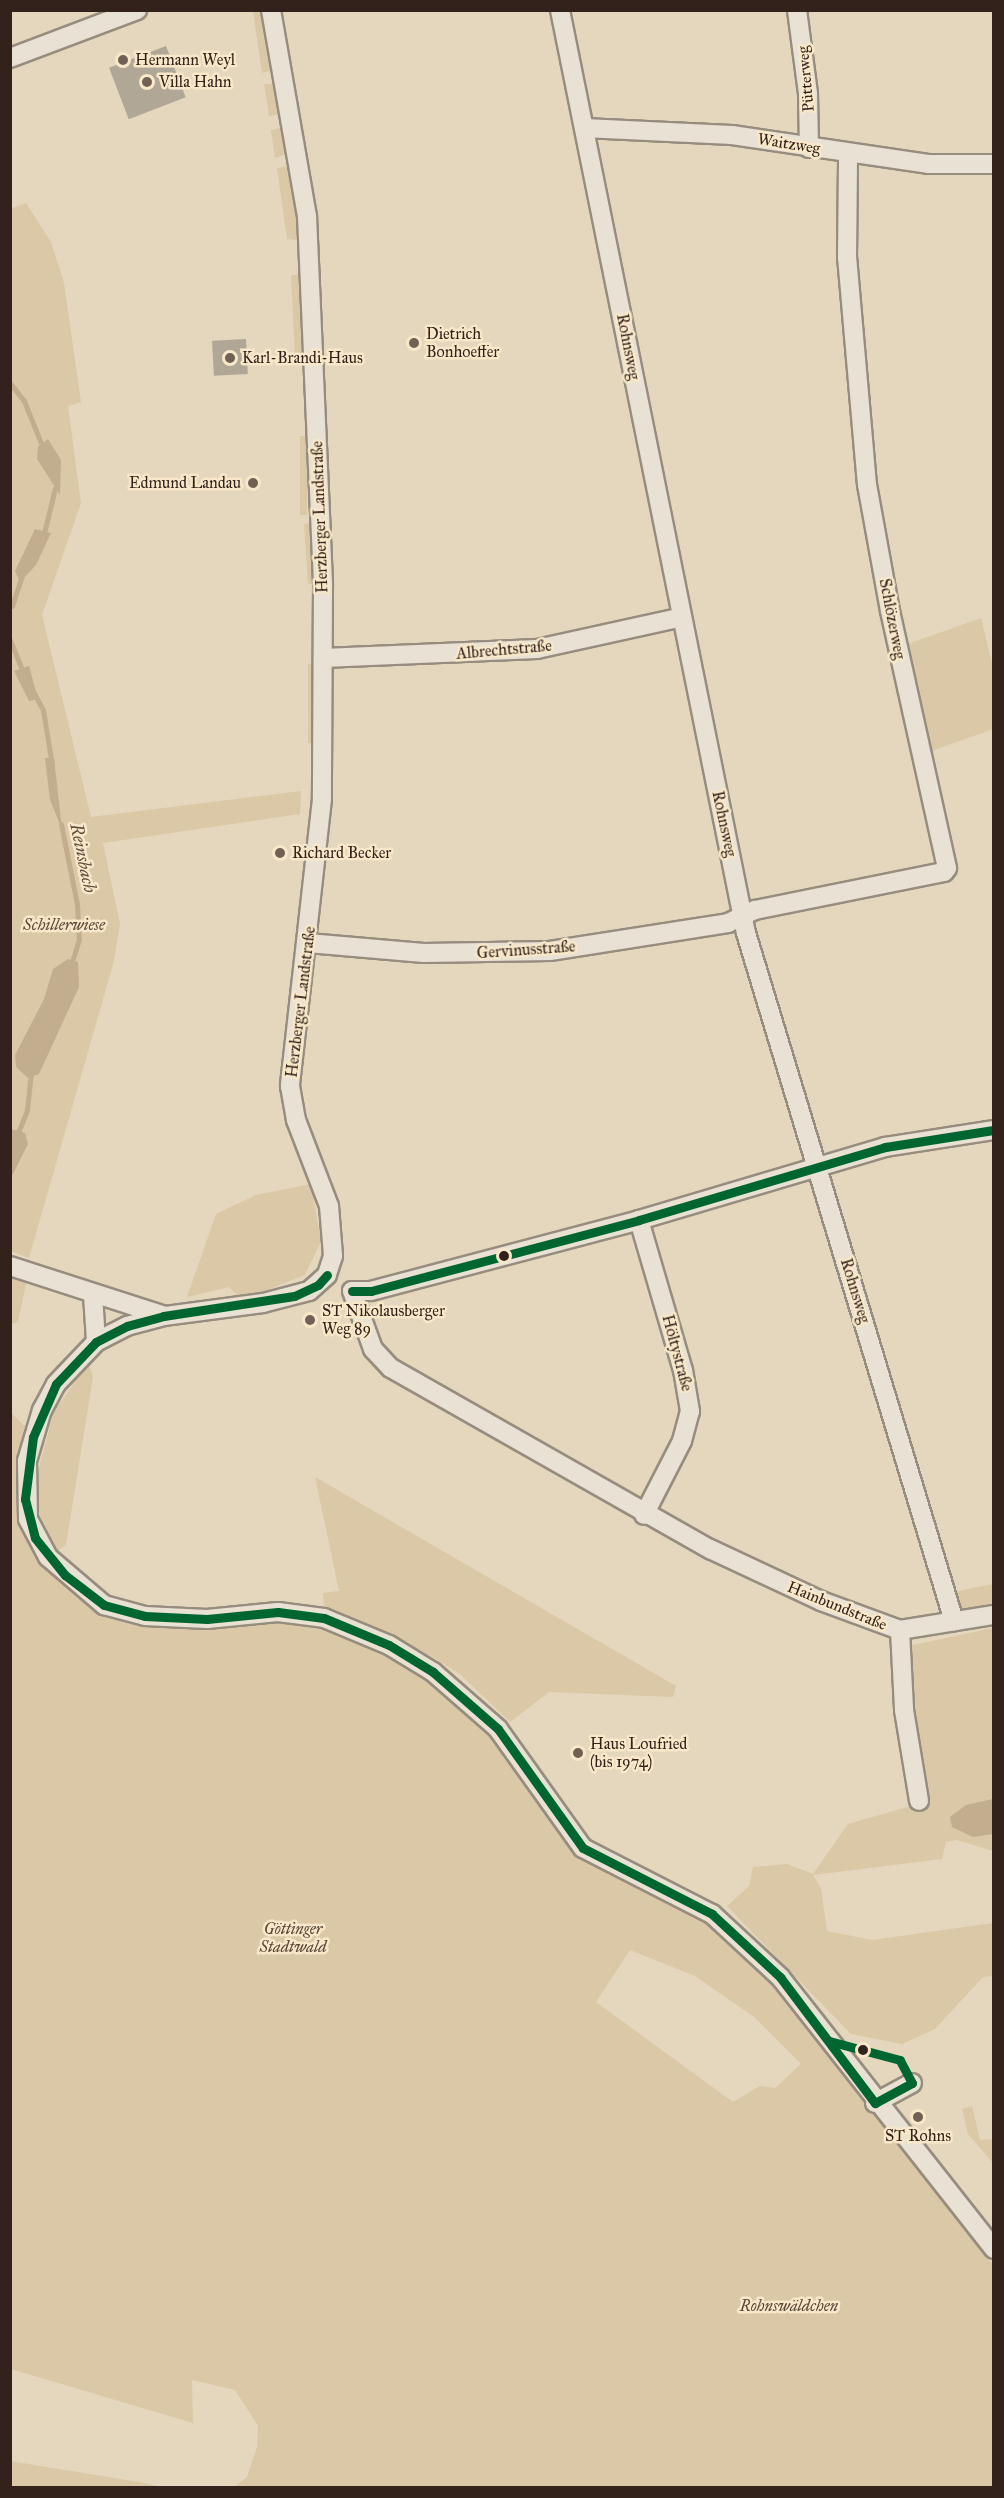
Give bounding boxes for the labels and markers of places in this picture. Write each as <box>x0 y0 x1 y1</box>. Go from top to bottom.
place label: Hermann Weyl <box>135 50 235 70</box>
marker: Hermann Weyl <box>116 53 130 67</box>
place label: Villa Hahn <box>159 72 232 92</box>
marker: Villa Hahn <box>140 75 154 89</box>
place label: Dietrich Bonhoeffer <box>426 324 499 362</box>
marker: Dietrich Bonhoeffer <box>407 336 421 350</box>
place label: Karl-Brandi-Haus <box>242 348 363 368</box>
marker: Karl-Brandi-Haus <box>223 351 237 365</box>
place label: Edmund Landau <box>129 473 241 493</box>
marker: Edmund Landau <box>246 476 260 490</box>
place label: Richard Becker <box>292 843 391 863</box>
marker: Richard Becker <box>273 846 287 860</box>
unlabelled marker <box>498 1250 510 1262</box>
place label: ST Nikolausberger Weg 89 <box>322 1301 445 1339</box>
marker: ST Nikolausberger Weg 89 <box>303 1313 317 1327</box>
place label: Haus Loufried (bis 1974) <box>590 1734 687 1772</box>
marker: Haus Loufried (bis 1974) <box>571 1746 585 1760</box>
unlabelled marker <box>857 2044 869 2056</box>
marker: ST Rohns <box>911 2110 925 2124</box>
place label: ST Rohns <box>885 2126 951 2146</box>

